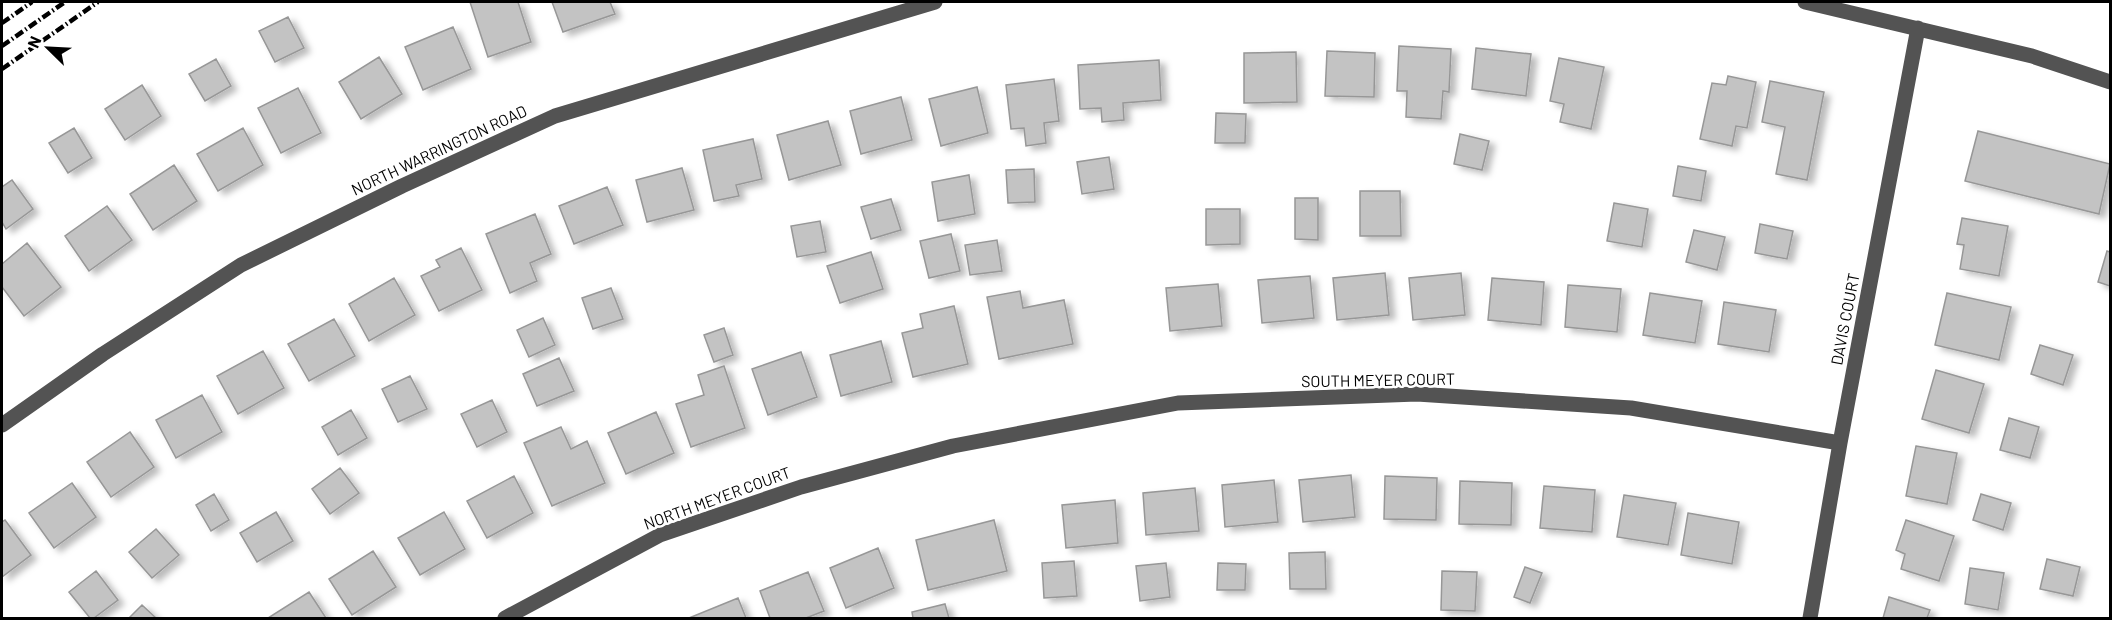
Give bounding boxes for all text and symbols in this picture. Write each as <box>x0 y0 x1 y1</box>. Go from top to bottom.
north arrow <box>18 18 78 78</box>
text: N <box>23 33 45 50</box>
street label: NORTH WARRINGTON ROAD <box>348 100 530 199</box>
street label: DAVIS COURT <box>1826 271 1863 367</box>
street label: SOUTH MEYER COURT <box>1301 369 1455 390</box>
street label: NORTH MEYER COURT <box>641 462 793 533</box>

